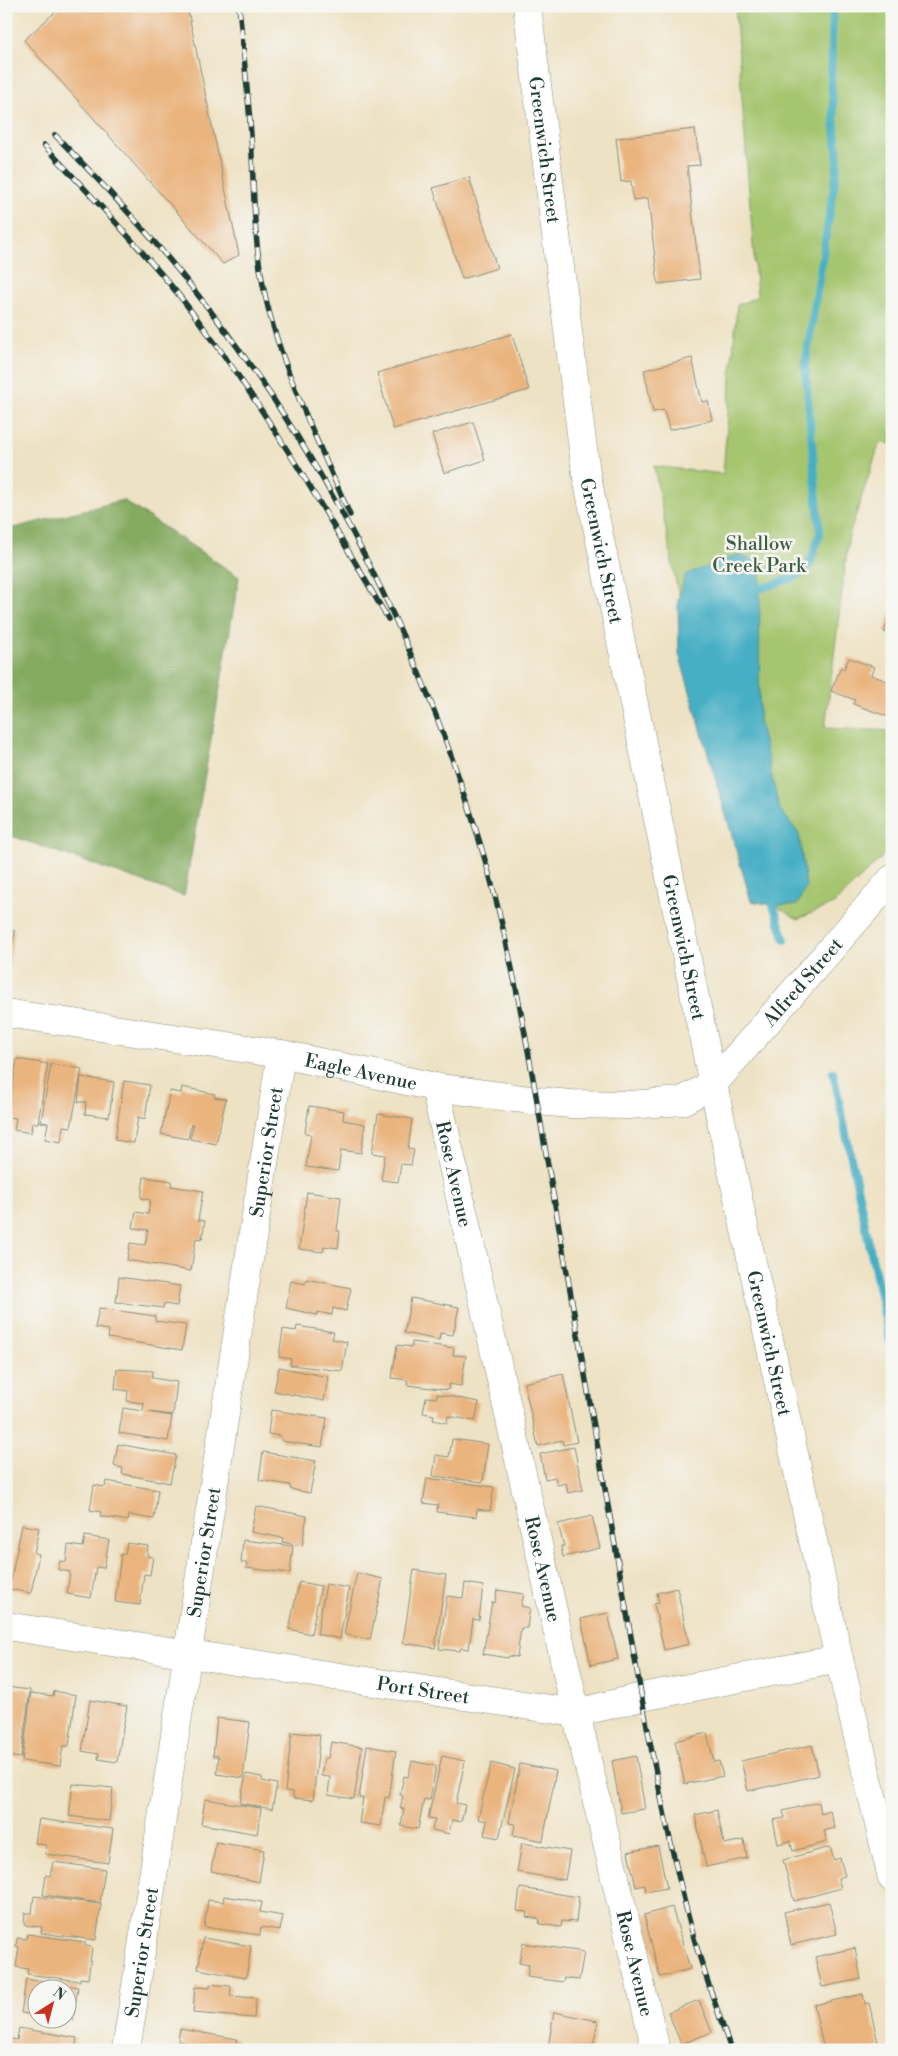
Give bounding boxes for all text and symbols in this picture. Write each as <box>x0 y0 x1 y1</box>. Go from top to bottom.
street label: Greenwich Street <box>523 75 565 225</box>
street label: Greenwich Street <box>574 476 628 626</box>
park label: Shallow Creek Park <box>712 532 807 578</box>
street label: Greenwich Street <box>657 872 710 1023</box>
street label: Alfred Street <box>757 933 848 1032</box>
street label: Eagle Avenue <box>302 1048 419 1096</box>
street label: Superior Street <box>245 1085 289 1219</box>
street label: Rose Avenue <box>430 1119 477 1229</box>
street label: Greenwich Street <box>741 1268 796 1419</box>
street label: Superior Street <box>183 1485 227 1619</box>
street label: Rose Avenue <box>519 1514 566 1625</box>
street label: Port Street <box>375 1672 471 1710</box>
street label: Superior Street <box>120 1885 164 2019</box>
street label: Rose Avenue <box>610 1908 659 2019</box>
north arrow <box>28 1978 78 2028</box>
text: N <box>49 1984 69 2005</box>

